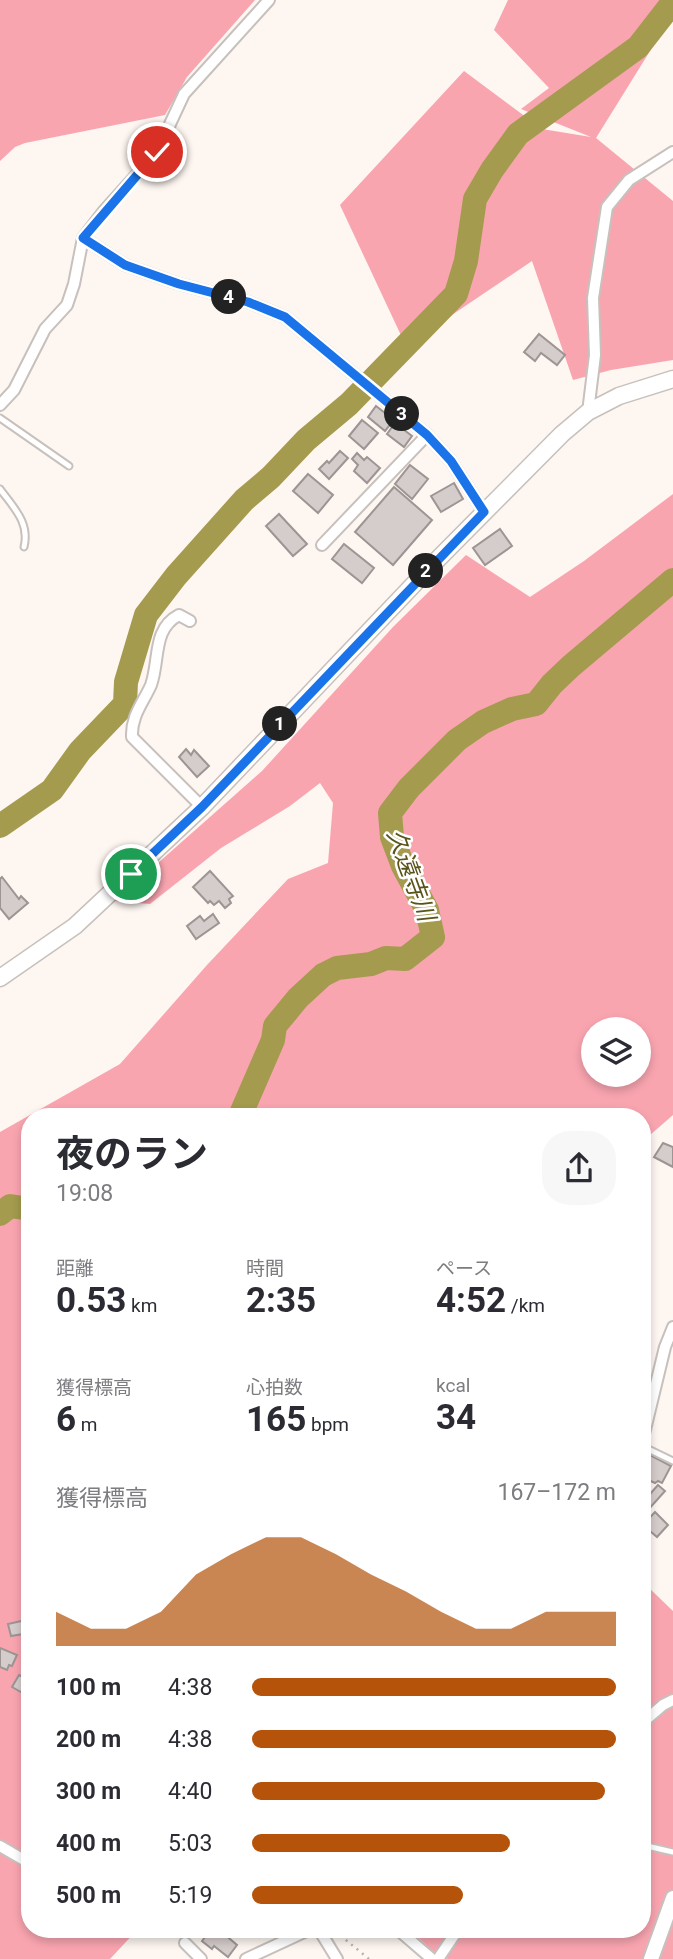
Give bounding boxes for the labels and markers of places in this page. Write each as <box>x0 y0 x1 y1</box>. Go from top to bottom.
pin <box>127 122 187 182</box>
pin: 4 <box>212 280 246 314</box>
pin: 3 <box>384 396 420 432</box>
pin: 2 <box>408 554 444 588</box>
pin: 1 <box>262 706 298 742</box>
pin <box>101 844 161 904</box>

